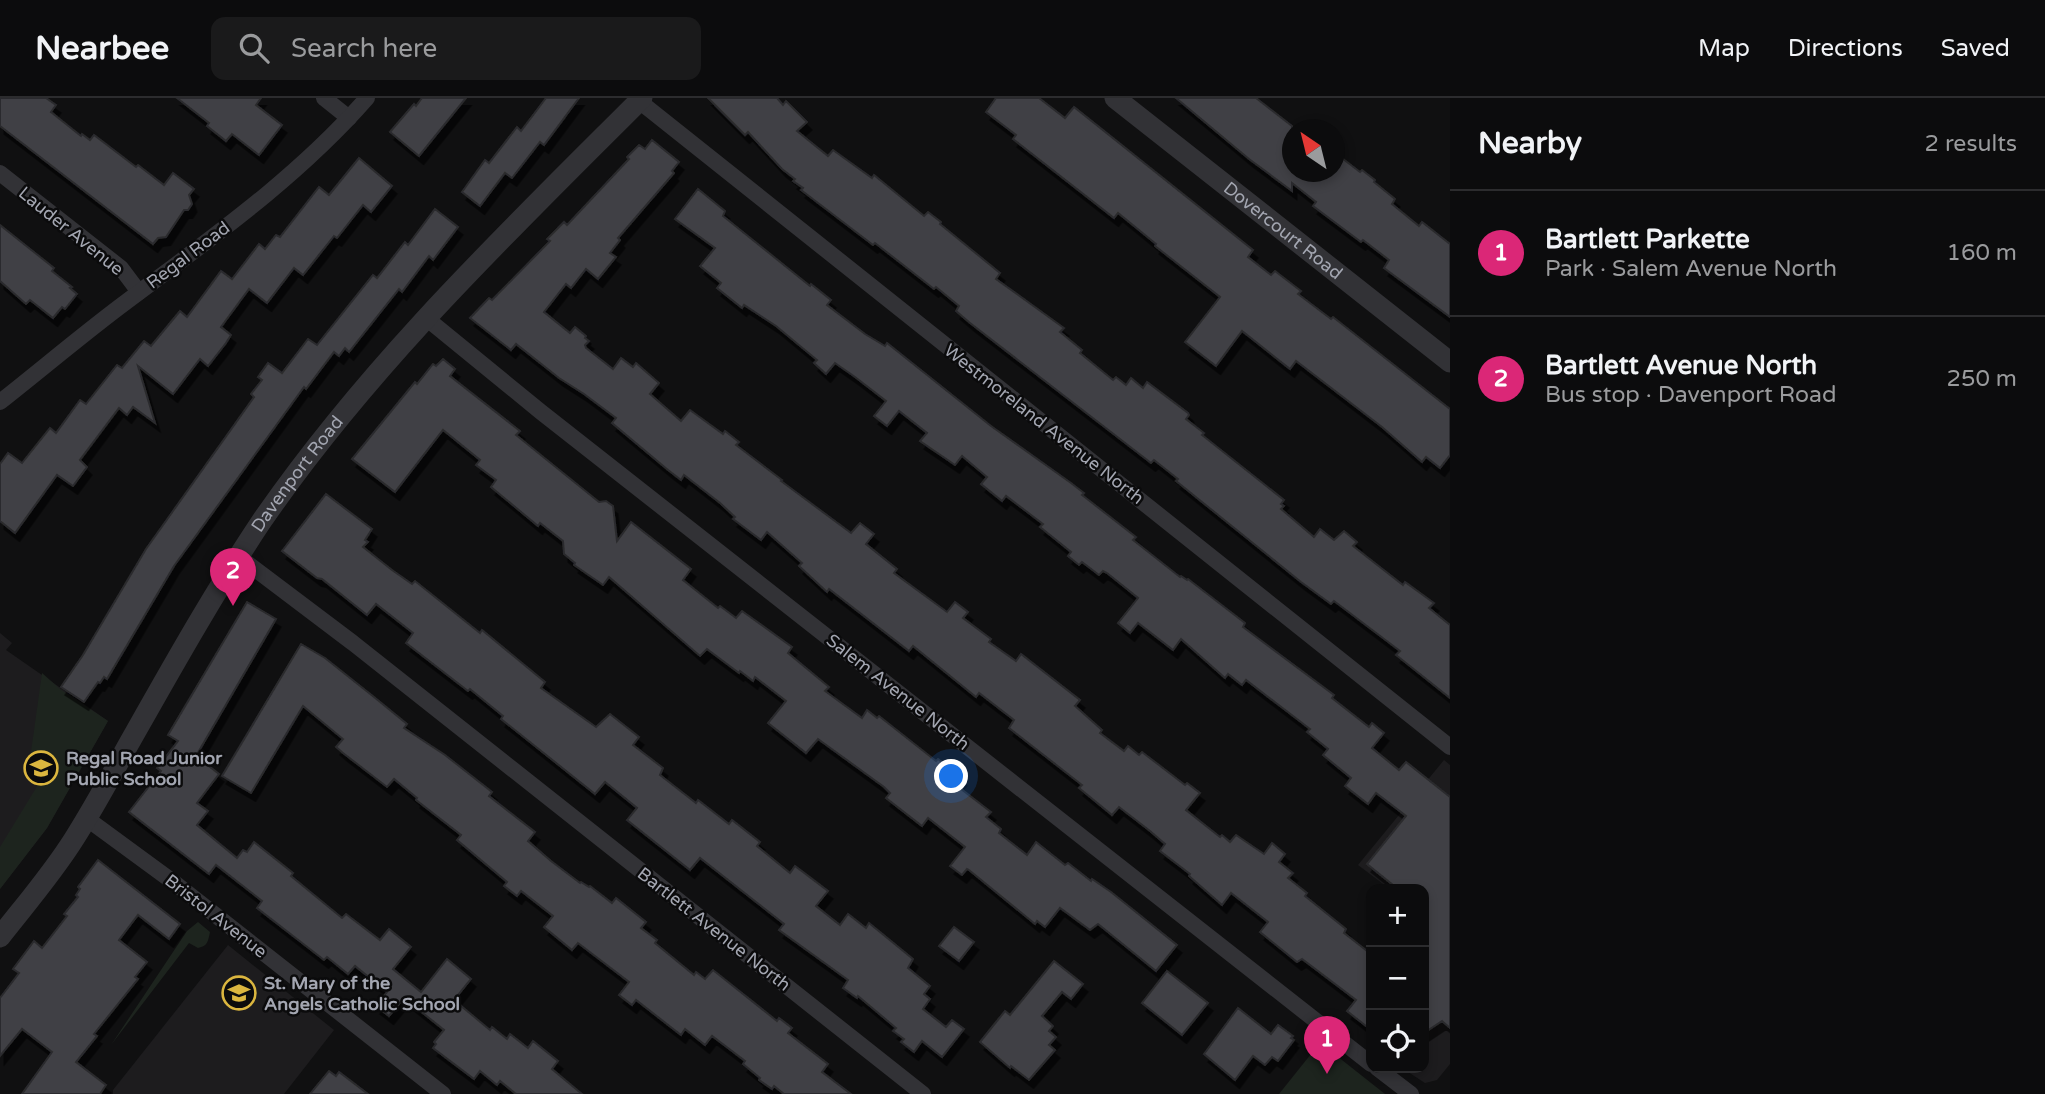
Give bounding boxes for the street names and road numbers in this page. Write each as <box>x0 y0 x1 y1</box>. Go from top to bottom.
street label: Dovercourt Road <box>1219 177 1347 284</box>
street label: Lauder Avenue <box>14 182 128 280</box>
street label: Regal Road <box>142 216 234 294</box>
street label: Westmoreland Avenue North <box>940 339 1148 509</box>
street label: Davenport Road <box>246 411 348 536</box>
street label: Salem Avenue North <box>822 629 974 755</box>
street label: Bartlett Avenue North <box>633 862 795 996</box>
street label: Bristol Avenue <box>161 869 271 963</box>

